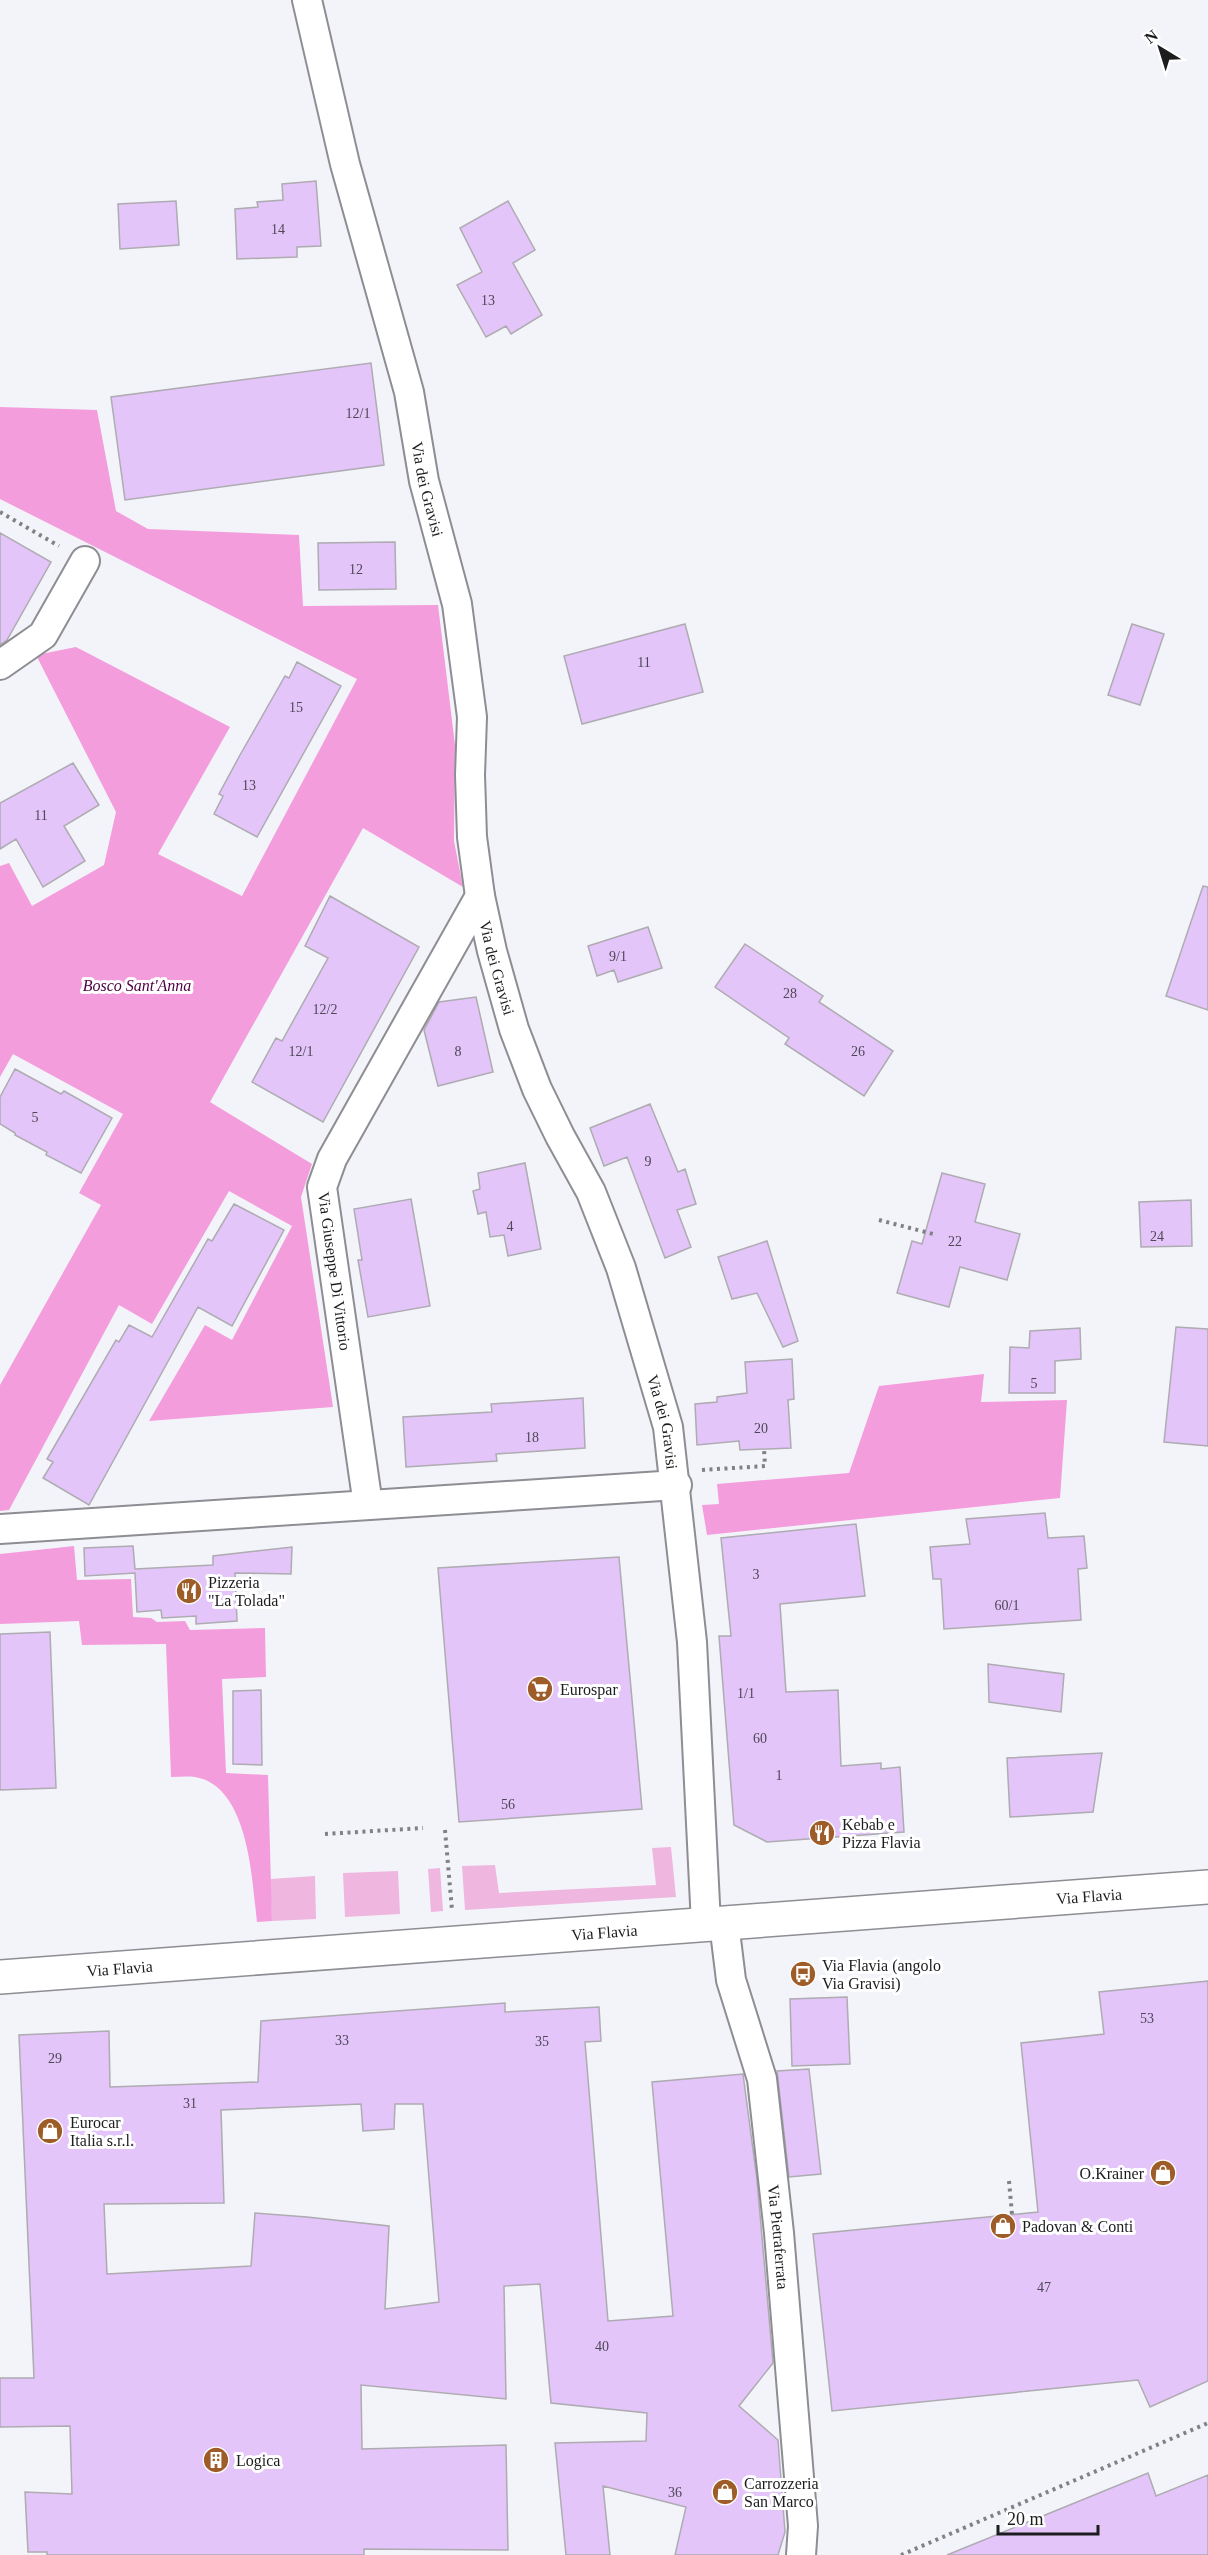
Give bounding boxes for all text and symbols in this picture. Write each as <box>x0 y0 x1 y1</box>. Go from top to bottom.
north arrow <box>1130 18 1190 78</box>
text: N <box>1141 26 1161 47</box>
house number: 14 <box>271 222 285 237</box>
house number: 13 <box>481 293 495 308</box>
house number: 12/1 <box>346 406 370 421</box>
street label: Via dei Gravisi <box>409 440 447 539</box>
house number: 12 <box>349 562 363 577</box>
house number: 11 <box>637 655 651 670</box>
house number: 15 <box>289 700 303 715</box>
house number: 13 <box>242 778 256 793</box>
house number: 11 <box>34 808 48 823</box>
street label: Via dei Gravisi <box>477 919 518 1017</box>
house number: 9/1 <box>609 949 627 964</box>
park label: Bosco Sant'Anna <box>83 977 191 994</box>
house number: 28 <box>783 986 797 1001</box>
house number: 12/2 <box>313 1002 337 1017</box>
house number: 12/1 <box>289 1044 313 1059</box>
house number: 8 <box>455 1044 462 1059</box>
house number: 26 <box>851 1044 865 1059</box>
house number: 5 <box>32 1110 39 1125</box>
house number: 9 <box>645 1154 652 1169</box>
street label: Via Giuseppe Di Vittorio <box>314 1191 354 1352</box>
house number: 4 <box>507 1219 514 1234</box>
house number: 24 <box>1150 1229 1164 1244</box>
house number: 22 <box>948 1234 962 1249</box>
street label: Via dei Gravisi <box>644 1373 681 1471</box>
house number: 5 <box>1031 1376 1038 1391</box>
house number: 20 <box>754 1421 768 1436</box>
house number: 18 <box>525 1430 539 1445</box>
house number: 3 <box>753 1567 760 1582</box>
place label: Pizzeria "La Tolada" <box>208 1574 285 1609</box>
restaurant icon: Pizzeria "La Tolada" <box>174 1576 204 1606</box>
house number: 60/1 <box>995 1598 1019 1613</box>
supermarket icon: Eurospar <box>525 1674 555 1704</box>
place label: Eurospar <box>560 1681 618 1699</box>
house number: 1/1 <box>737 1686 755 1701</box>
house number: 60 <box>753 1731 767 1746</box>
house number: 1 <box>776 1768 783 1783</box>
house number: 56 <box>501 1797 515 1812</box>
place label: Kebab e Pizza Flavia <box>842 1816 921 1851</box>
restaurant icon: Kebab e Pizza Flavia <box>807 1818 837 1848</box>
street label: Via Flavia <box>1055 1885 1123 1907</box>
street label: Via Flavia <box>571 1922 638 1943</box>
place label: Via Flavia (angolo Via Gravisi) <box>822 1957 941 1993</box>
street label: Via Flavia <box>86 1958 153 1980</box>
bus stop icon: Via Flavia (angolo Via Gravisi) <box>788 1959 818 1989</box>
house number: 53 <box>1140 2011 1154 2026</box>
house number: 33 <box>335 2033 349 2048</box>
house number: 35 <box>535 2034 549 2049</box>
house number: 29 <box>48 2051 62 2066</box>
house number: 31 <box>183 2096 197 2111</box>
place label: Eurocar Italia s.r.l. <box>70 2114 134 2149</box>
shop icon: Eurocar Italia s.r.l. <box>35 2116 65 2146</box>
shop icon: O.Krainer <box>1148 2158 1178 2188</box>
place label: O.Krainer <box>1080 2165 1145 2182</box>
street label: Via Pietraferrata <box>765 2184 792 2290</box>
shop icon: Padovan & Conti <box>988 2211 1018 2241</box>
place label: Padovan & Conti <box>1022 2218 1134 2235</box>
house number: 47 <box>1037 2280 1051 2295</box>
house number: 40 <box>595 2339 609 2354</box>
building icon: Logica <box>201 2445 231 2475</box>
place label: Logica <box>236 2452 280 2470</box>
place label: Carrozzeria San Marco <box>744 2475 819 2510</box>
shop icon: Carrozzeria San Marco <box>710 2477 740 2507</box>
house number: 36 <box>668 2485 682 2500</box>
scale bar <box>998 2498 1098 2536</box>
text: 20 m <box>1007 2509 1044 2529</box>

